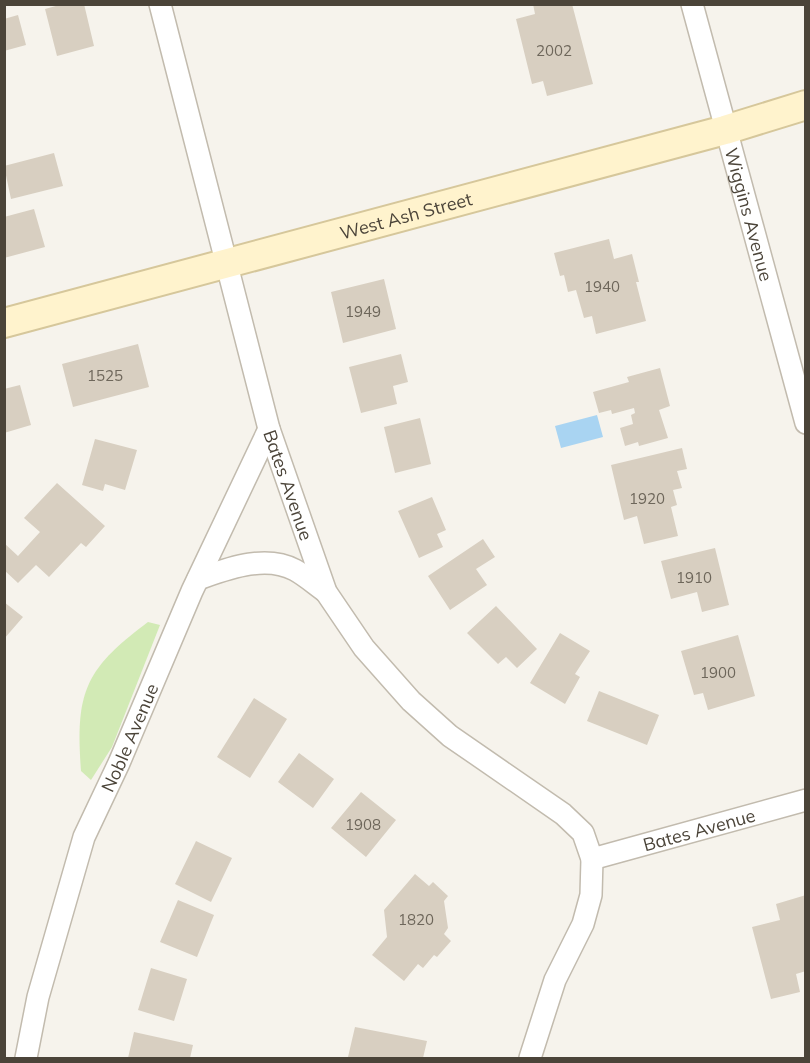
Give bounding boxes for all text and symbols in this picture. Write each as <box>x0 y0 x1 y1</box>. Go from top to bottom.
house number: 2002 <box>536 41 572 60</box>
street label: Wiggins Avenue <box>720 145 778 284</box>
street label: West Ash Street <box>337 187 474 244</box>
house number: 1940 <box>584 277 620 296</box>
house number: 1949 <box>345 302 381 321</box>
house number: 1525 <box>87 366 123 385</box>
street label: Bates Avenue <box>259 427 318 543</box>
house number: 1920 <box>629 489 665 508</box>
house number: 1910 <box>676 568 712 587</box>
house number: 1900 <box>700 663 736 682</box>
street label: Noble Avenue <box>96 680 163 796</box>
street label: Bates Avenue <box>640 803 758 856</box>
house number: 1908 <box>345 815 381 834</box>
house number: 1820 <box>398 910 434 929</box>

